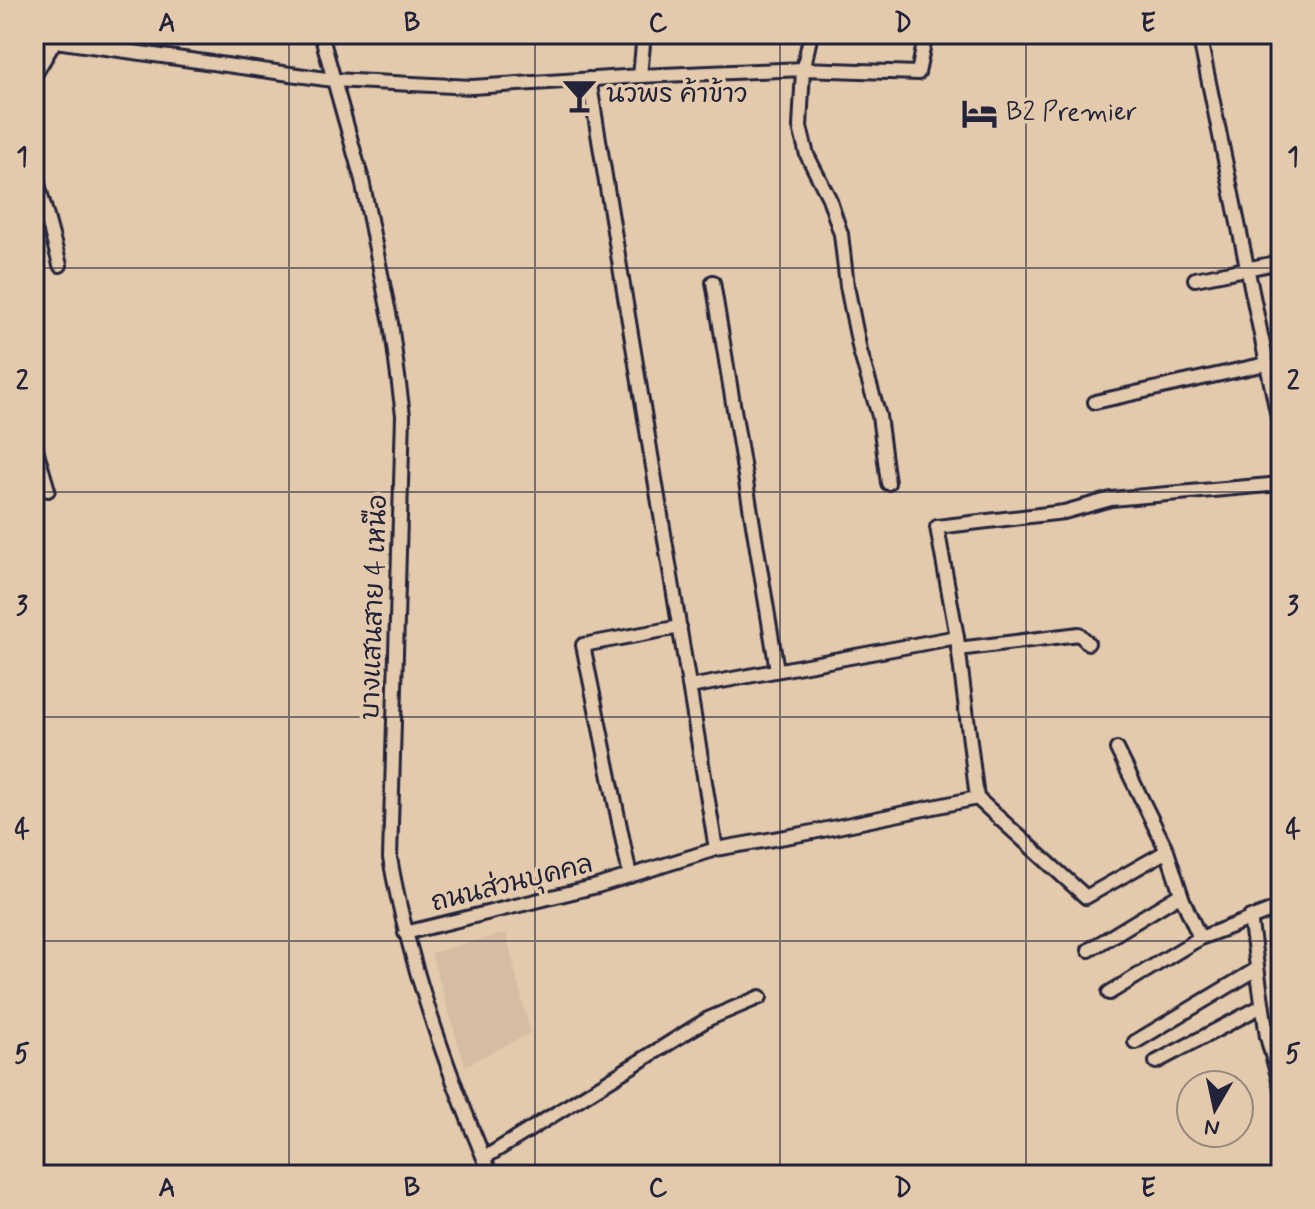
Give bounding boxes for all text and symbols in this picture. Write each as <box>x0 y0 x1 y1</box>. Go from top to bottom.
text: A <box>158 7 176 41</box>
text: B <box>404 7 420 41</box>
text: C <box>649 7 668 41</box>
text: D <box>894 7 912 41</box>
text: E <box>1140 7 1156 41</box>
bar icon: นวพร ค้าข้าว <box>561 76 599 114</box>
place label: นวพร ค้าข้าว <box>606 77 747 112</box>
hotel icon: B2 Premier <box>961 94 999 132</box>
place label: B2 Premier <box>1006 96 1137 130</box>
text: 1 <box>16 141 28 175</box>
text: 1 <box>1287 141 1299 175</box>
text: 2 <box>16 365 29 399</box>
text: 2 <box>1287 365 1300 399</box>
street label: บางแสนสาย 4 เหนือ <box>353 494 396 720</box>
text: 3 <box>16 590 28 624</box>
text: 3 <box>1287 590 1299 624</box>
text: 4 <box>14 814 30 848</box>
text: 4 <box>1285 814 1301 848</box>
street label: ถนนส่วนบุคคล <box>428 847 596 921</box>
text: 5 <box>14 1038 30 1072</box>
text: 5 <box>1285 1038 1301 1072</box>
north arrow <box>1175 1069 1255 1149</box>
text: N <box>1203 1112 1222 1142</box>
text: A <box>158 1172 176 1206</box>
text: B <box>404 1172 420 1206</box>
text: C <box>649 1172 668 1206</box>
text: D <box>894 1172 912 1206</box>
text: E <box>1140 1172 1156 1206</box>

